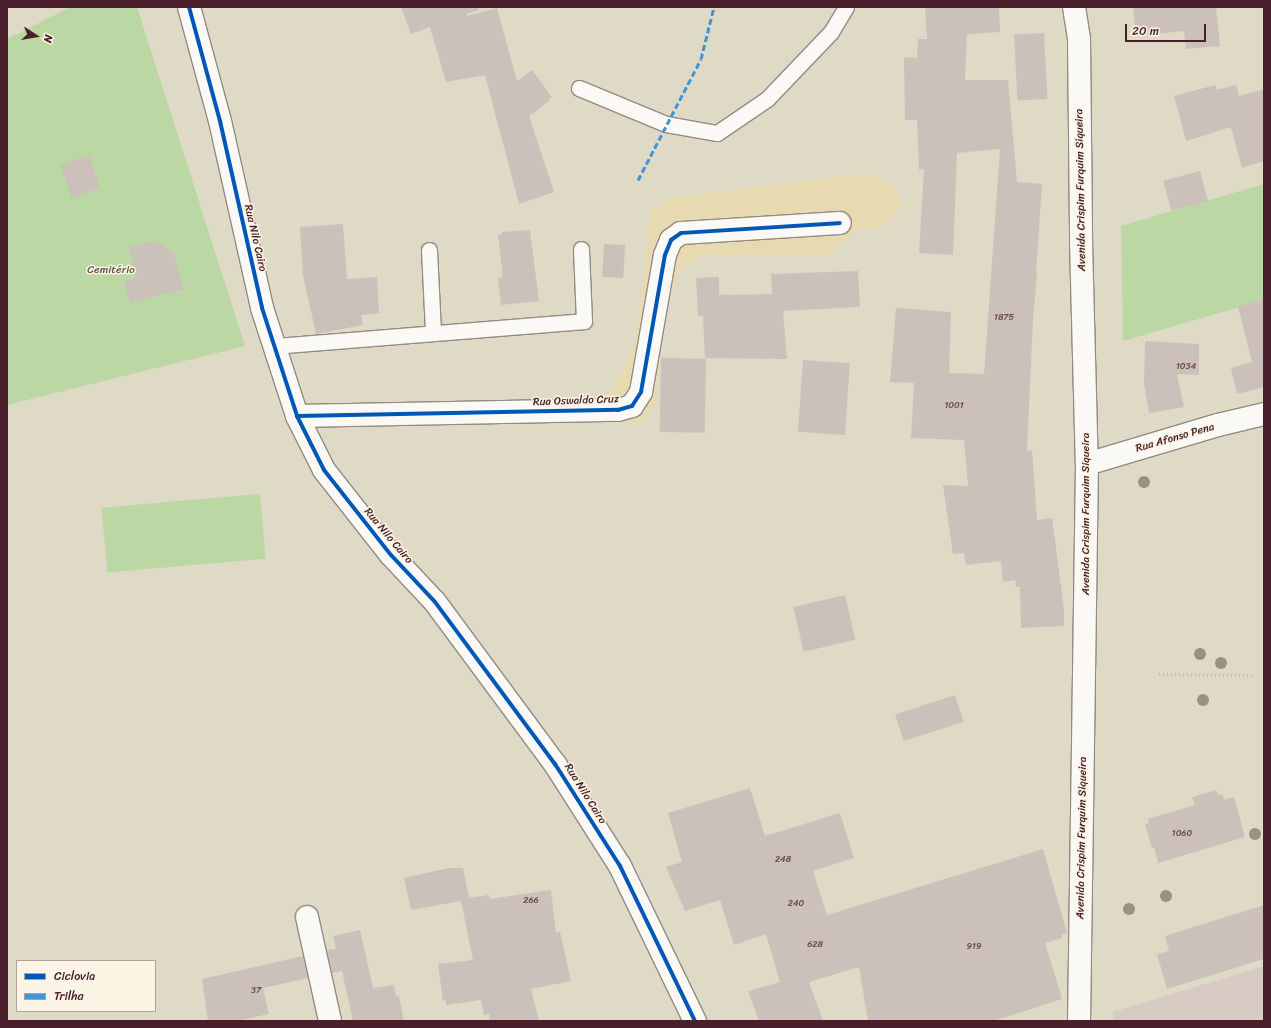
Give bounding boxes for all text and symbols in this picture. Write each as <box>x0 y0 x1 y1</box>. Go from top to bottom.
north arrow <box>16 16 56 56</box>
scale bar <box>1127 16 1208 42</box>
text: 20 m <box>1132 20 1159 42</box>
text: N <box>38 33 58 44</box>
street label: Avenida Crispim Furquim Siqueira <box>1073 109 1089 271</box>
street label: Rua Nilo Cairo <box>241 203 269 273</box>
park label: Cemitério <box>87 263 135 277</box>
house number: 1875 <box>994 312 1014 322</box>
house number: 1034 <box>1176 361 1196 371</box>
street label: Rua Oswaldo Cruz <box>533 393 619 409</box>
house number: 1001 <box>944 400 964 410</box>
street label: Rua Afonso Pena <box>1134 420 1216 456</box>
street label: Avenida Crispim Furquim Siqueira <box>1079 433 1093 595</box>
street label: Rua Nilo Cairo <box>361 505 415 567</box>
street label: Avenida Crispim Furquim Siqueira <box>1074 757 1090 919</box>
street label: Rua Nilo Cairo <box>561 761 609 827</box>
house number: 1060 <box>1172 828 1192 838</box>
house number: 248 <box>775 854 791 864</box>
house number: 266 <box>523 895 539 905</box>
house number: 240 <box>788 898 804 908</box>
house number: 628 <box>807 939 823 949</box>
house number: 919 <box>967 941 981 951</box>
legend <box>16 960 156 1012</box>
text: Ciclovia <box>54 965 95 987</box>
text: Trilha <box>54 985 84 1007</box>
house number: 37 <box>251 985 261 995</box>

